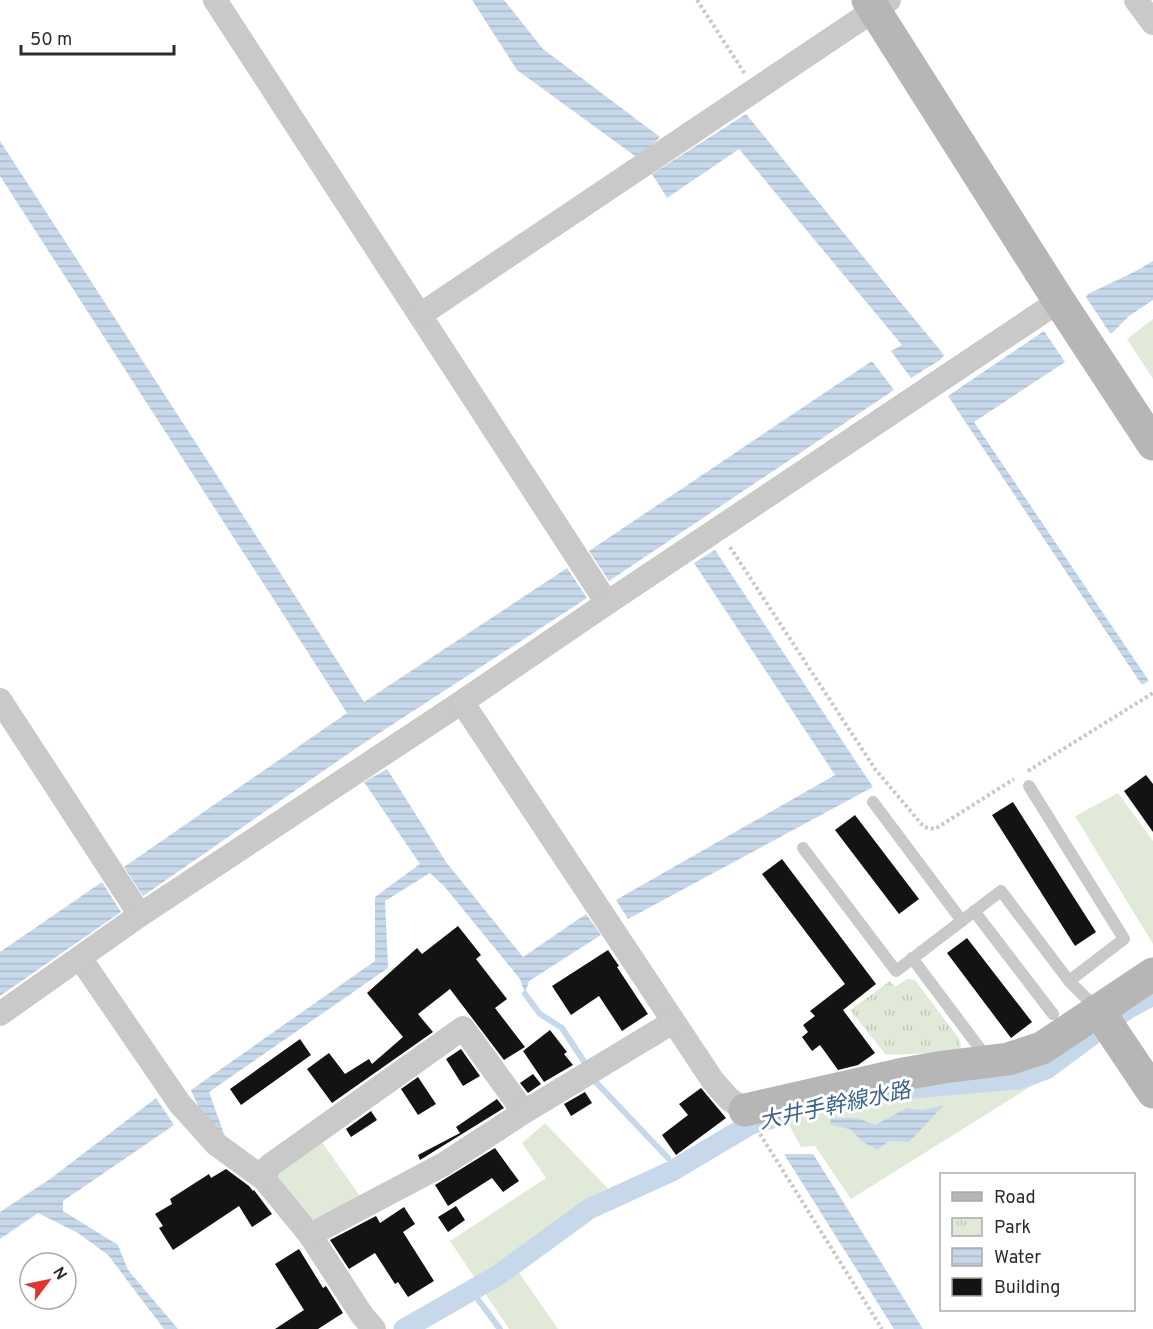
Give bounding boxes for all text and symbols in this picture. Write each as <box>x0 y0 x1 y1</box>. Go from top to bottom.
scale bar <box>21 18 174 56</box>
text: 50 m <box>30 29 72 52</box>
water label: 大井手幹線水路 <box>757 1077 915 1136</box>
legend <box>940 1173 1135 1311</box>
text: Road <box>994 1187 1036 1210</box>
text: Park <box>994 1217 1031 1240</box>
text: Water <box>994 1247 1041 1270</box>
north arrow <box>18 1251 78 1311</box>
text: N <box>47 1264 71 1284</box>
text: Building <box>994 1277 1060 1300</box>

